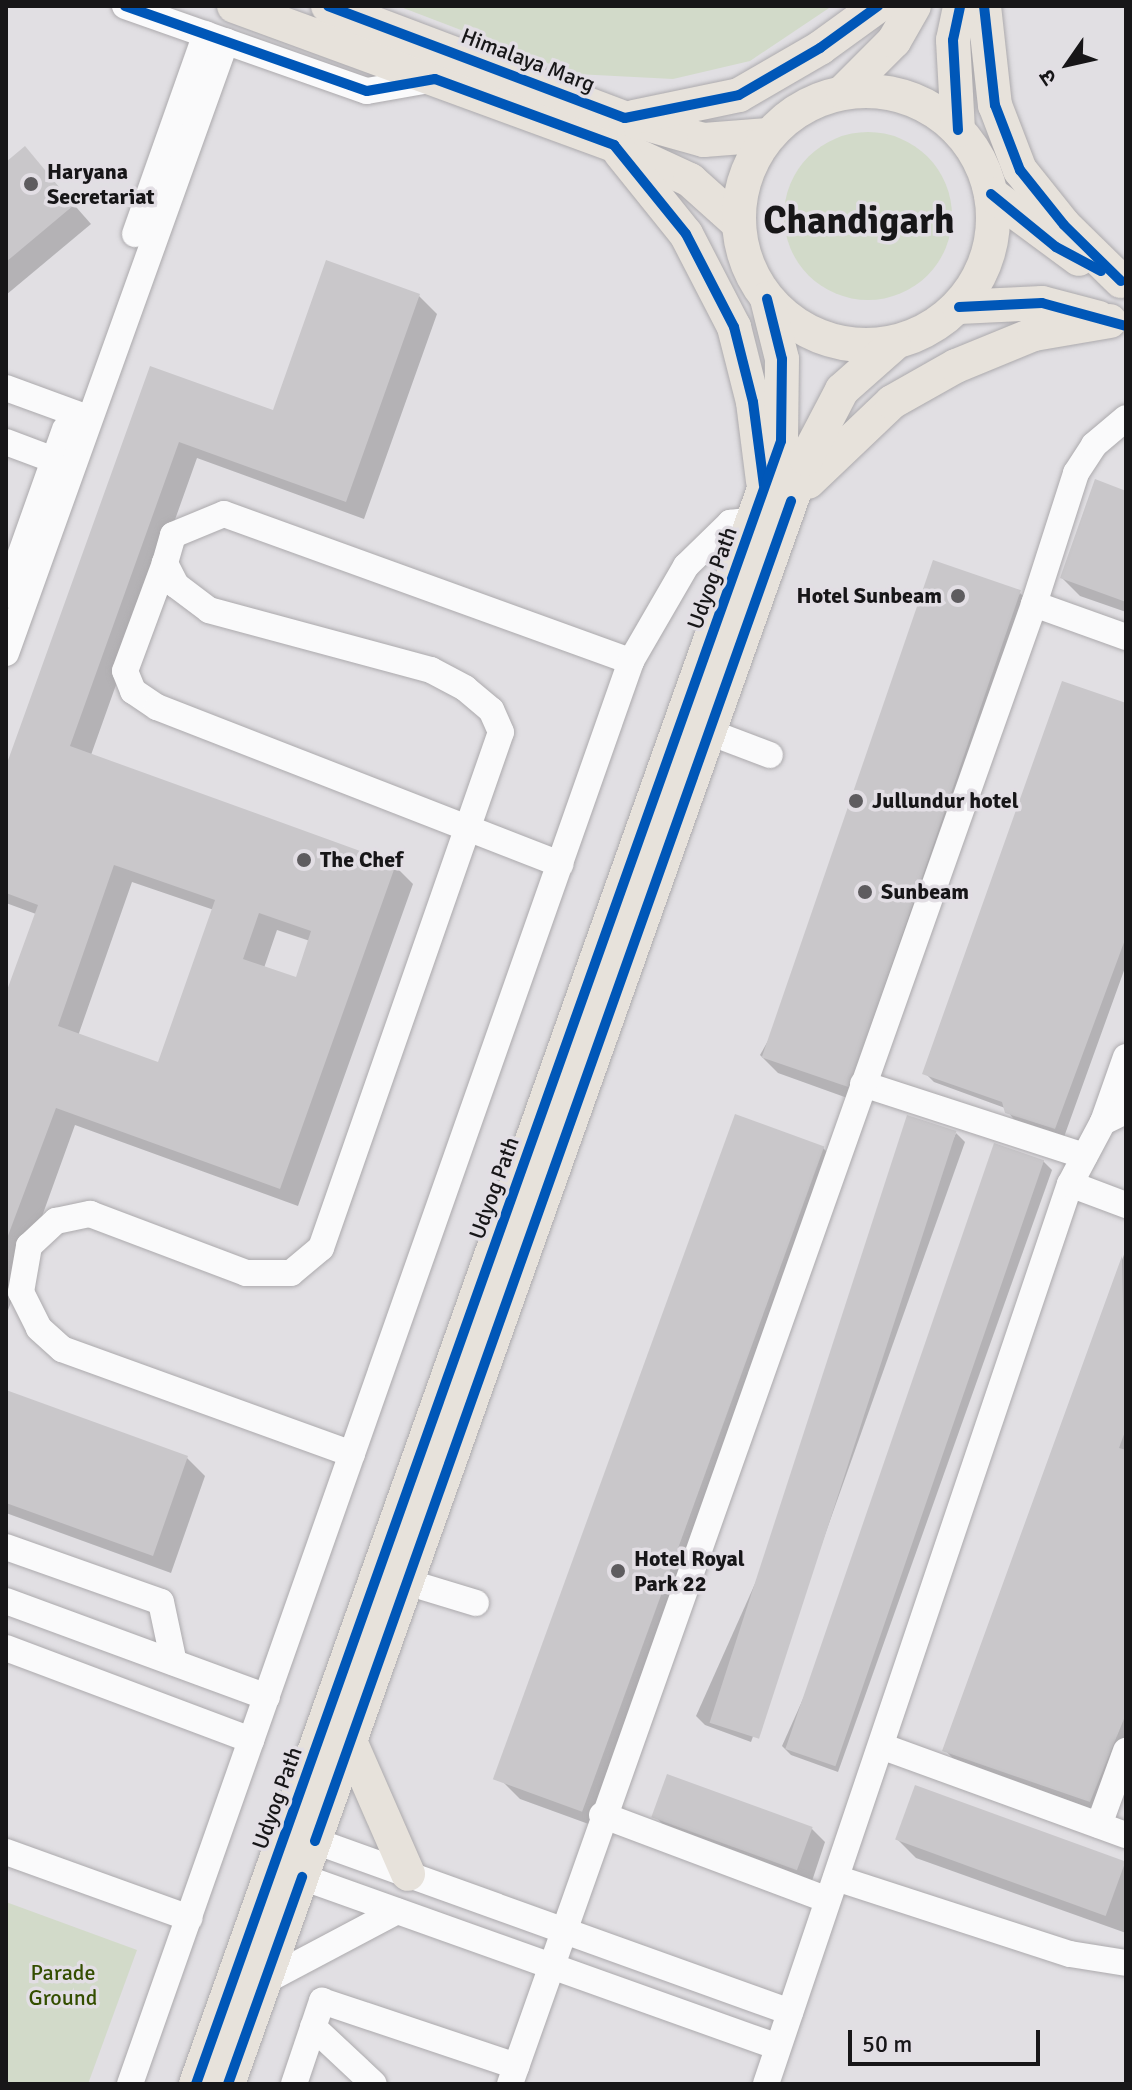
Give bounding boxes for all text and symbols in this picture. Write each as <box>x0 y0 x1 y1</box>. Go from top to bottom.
street label: Himalaya Marg <box>457 22 599 98</box>
north arrow <box>1028 24 1108 104</box>
text: उ <box>1033 65 1062 91</box>
place label: Haryana Secretariat <box>47 158 155 210</box>
marker: Haryana Secretariat <box>22 175 40 193</box>
district label: Chandigarh <box>763 198 955 244</box>
street label: Udyog Path <box>681 523 743 633</box>
place label: Hotel Sunbeam <box>797 583 942 609</box>
marker: Hotel Sunbeam <box>949 587 967 605</box>
place label: Jullundur hotel <box>872 788 1019 814</box>
marker: Jullundur hotel <box>847 792 865 810</box>
place label: The Chef <box>320 847 403 873</box>
marker: The Chef <box>295 851 313 869</box>
place label: Sunbeam <box>881 879 969 905</box>
marker: Sunbeam <box>856 883 874 901</box>
street label: Udyog Path <box>463 1133 525 1243</box>
place label: Hotel Royal Park 22 <box>634 1545 745 1596</box>
marker: Hotel Royal Park 22 <box>609 1562 627 1580</box>
street label: Udyog Path <box>246 1743 308 1853</box>
park label: Parade Ground <box>29 1959 97 2010</box>
scale bar <box>852 2014 1044 2064</box>
text: 50 m <box>862 2029 912 2059</box>

